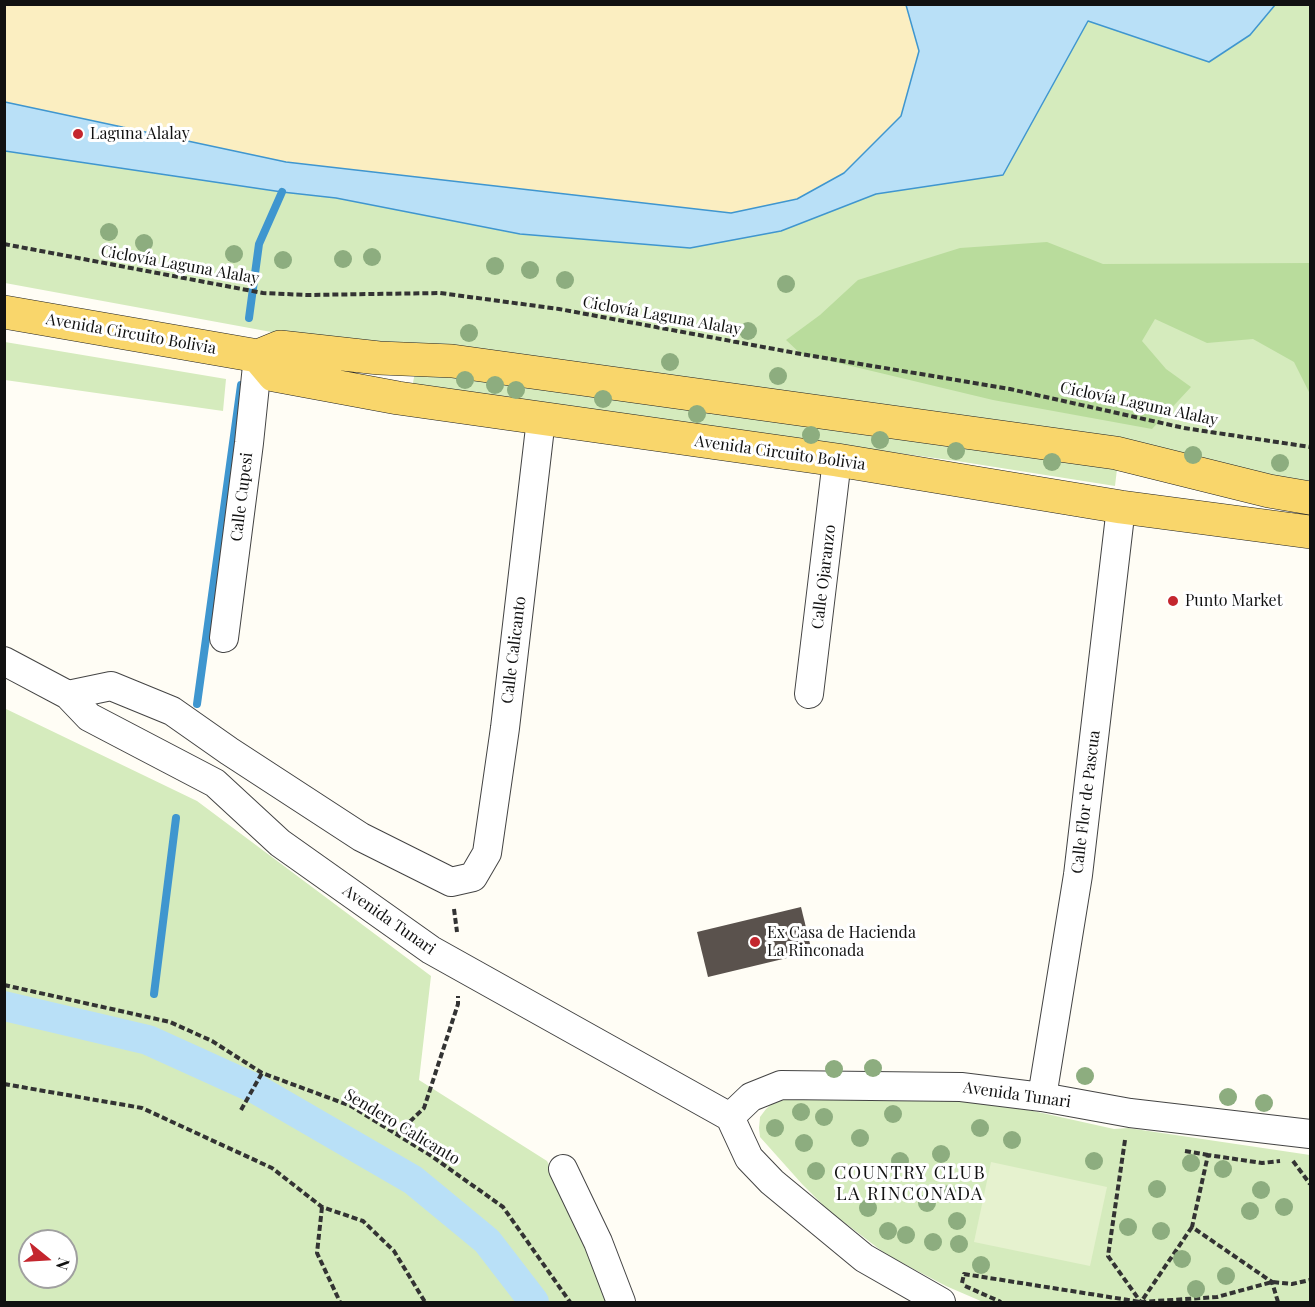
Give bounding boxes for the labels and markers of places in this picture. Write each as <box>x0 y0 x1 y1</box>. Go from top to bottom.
place label: Laguna Alalay <box>90 124 190 144</box>
marker: Laguna Alalay <box>71 127 85 141</box>
place label: Punto Market <box>1185 591 1282 611</box>
marker: Punto Market <box>1166 594 1180 608</box>
place label: Ex Casa de Hacienda La Rinconada <box>767 923 916 961</box>
marker: Ex Casa de Hacienda La Rinconada <box>748 935 762 949</box>

